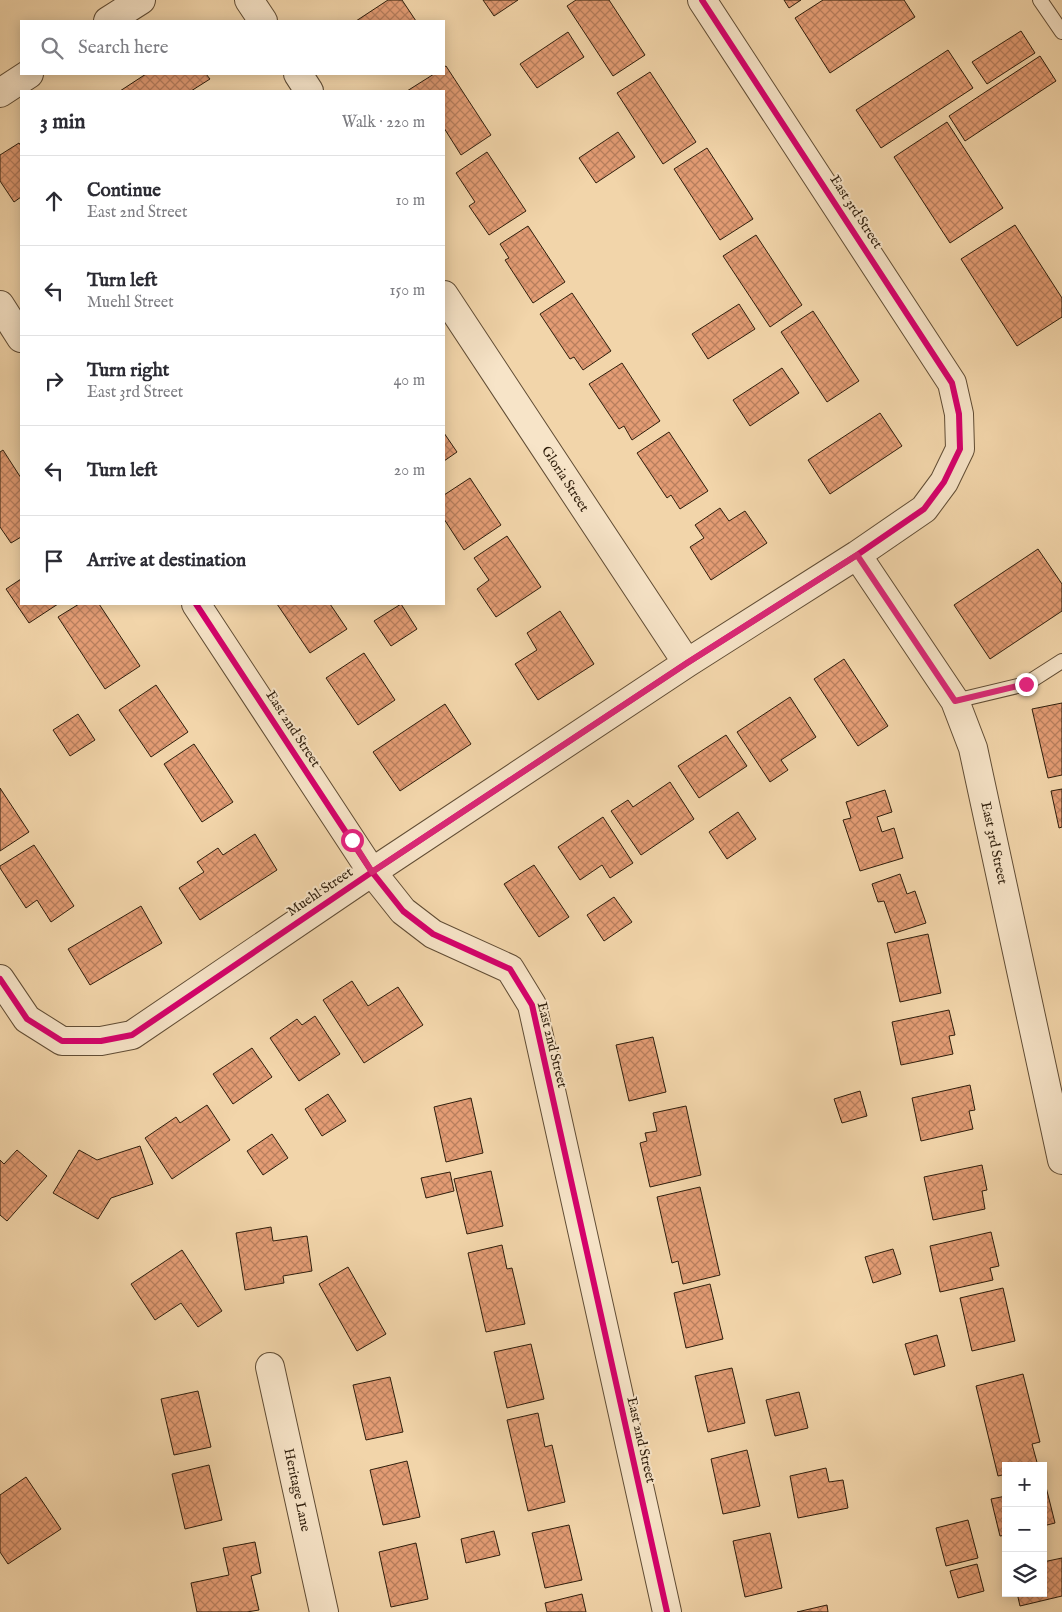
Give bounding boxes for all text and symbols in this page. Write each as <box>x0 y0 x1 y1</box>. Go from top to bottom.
search box <box>20 20 445 75</box>
icon: search <box>38 34 66 62</box>
text: Search here <box>78 36 169 60</box>
text: 3 min <box>40 109 85 136</box>
text: Walk · 220 m <box>342 113 425 133</box>
street label: East 3rd Street <box>826 172 887 252</box>
text: Continue <box>87 179 161 203</box>
icon: ahead <box>40 187 68 215</box>
text: 10 m <box>395 191 425 211</box>
text: East 2nd Street <box>87 203 187 223</box>
text: Turn left <box>87 269 158 293</box>
icon: left <box>40 277 68 305</box>
text: 150 m <box>390 281 425 301</box>
text: Muehl Street <box>87 293 174 313</box>
text: Turn right <box>87 359 169 383</box>
icon: right <box>40 367 68 395</box>
text: 40 m <box>393 371 425 391</box>
text: East 3rd Street <box>87 383 183 403</box>
street label: Gloria Street <box>537 443 593 516</box>
icon: left <box>40 457 68 485</box>
text: Turn left <box>87 459 158 483</box>
text: 20 m <box>394 461 425 481</box>
icon: arrive <box>40 547 68 575</box>
text: Arrive at destination <box>87 549 246 573</box>
route end <box>1015 673 1038 696</box>
street label: East 2nd Street <box>262 687 325 771</box>
street label: East 3rd Street <box>976 800 1012 886</box>
route start <box>341 829 364 852</box>
street label: Muehl Street <box>284 863 357 921</box>
street label: East 2nd Street <box>533 1000 571 1090</box>
street label: East 2nd Street <box>622 1395 660 1485</box>
street label: Heritage Lane <box>279 1447 315 1534</box>
map controls <box>1002 1462 1047 1597</box>
button: + <box>1002 1462 1047 1507</box>
button: − <box>1002 1507 1047 1552</box>
button: layers <box>1002 1552 1047 1597</box>

